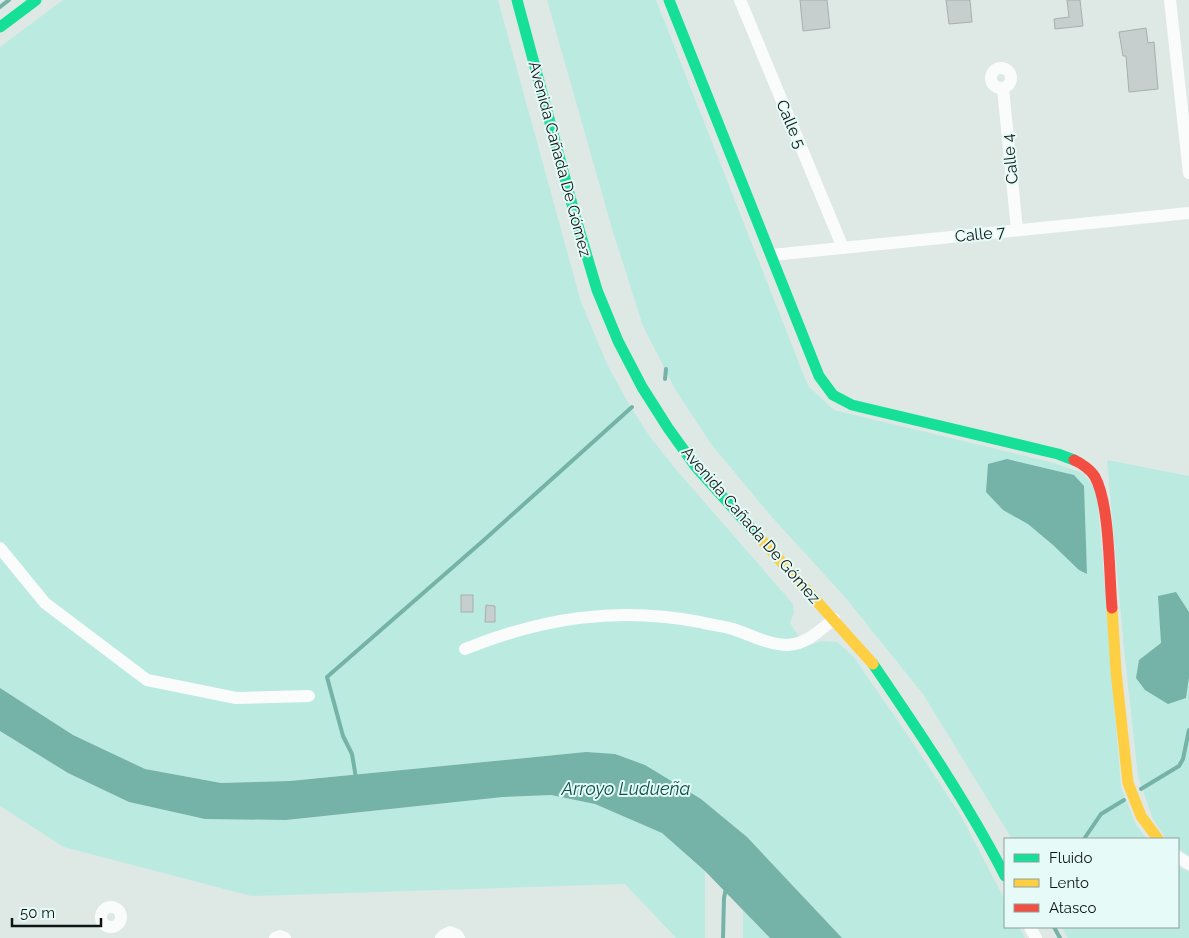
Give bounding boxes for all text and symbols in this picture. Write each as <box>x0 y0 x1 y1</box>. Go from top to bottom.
street label: Avenida Cañada De Gómez <box>525 59 595 259</box>
street label: Calle 5 <box>772 97 810 151</box>
street label: Calle 4 <box>998 133 1022 185</box>
street label: Calle 7 <box>954 222 1007 246</box>
street label: Avenida Cañada De Gómez <box>678 443 824 607</box>
water label: Arroyo Ludueña <box>561 778 691 799</box>
legend <box>1004 838 1179 928</box>
text: Fluido <box>1049 849 1092 867</box>
text: Lento <box>1049 874 1089 892</box>
scale bar <box>12 896 101 928</box>
text: Atasco <box>1049 899 1096 917</box>
text: 50 m <box>20 904 55 922</box>

